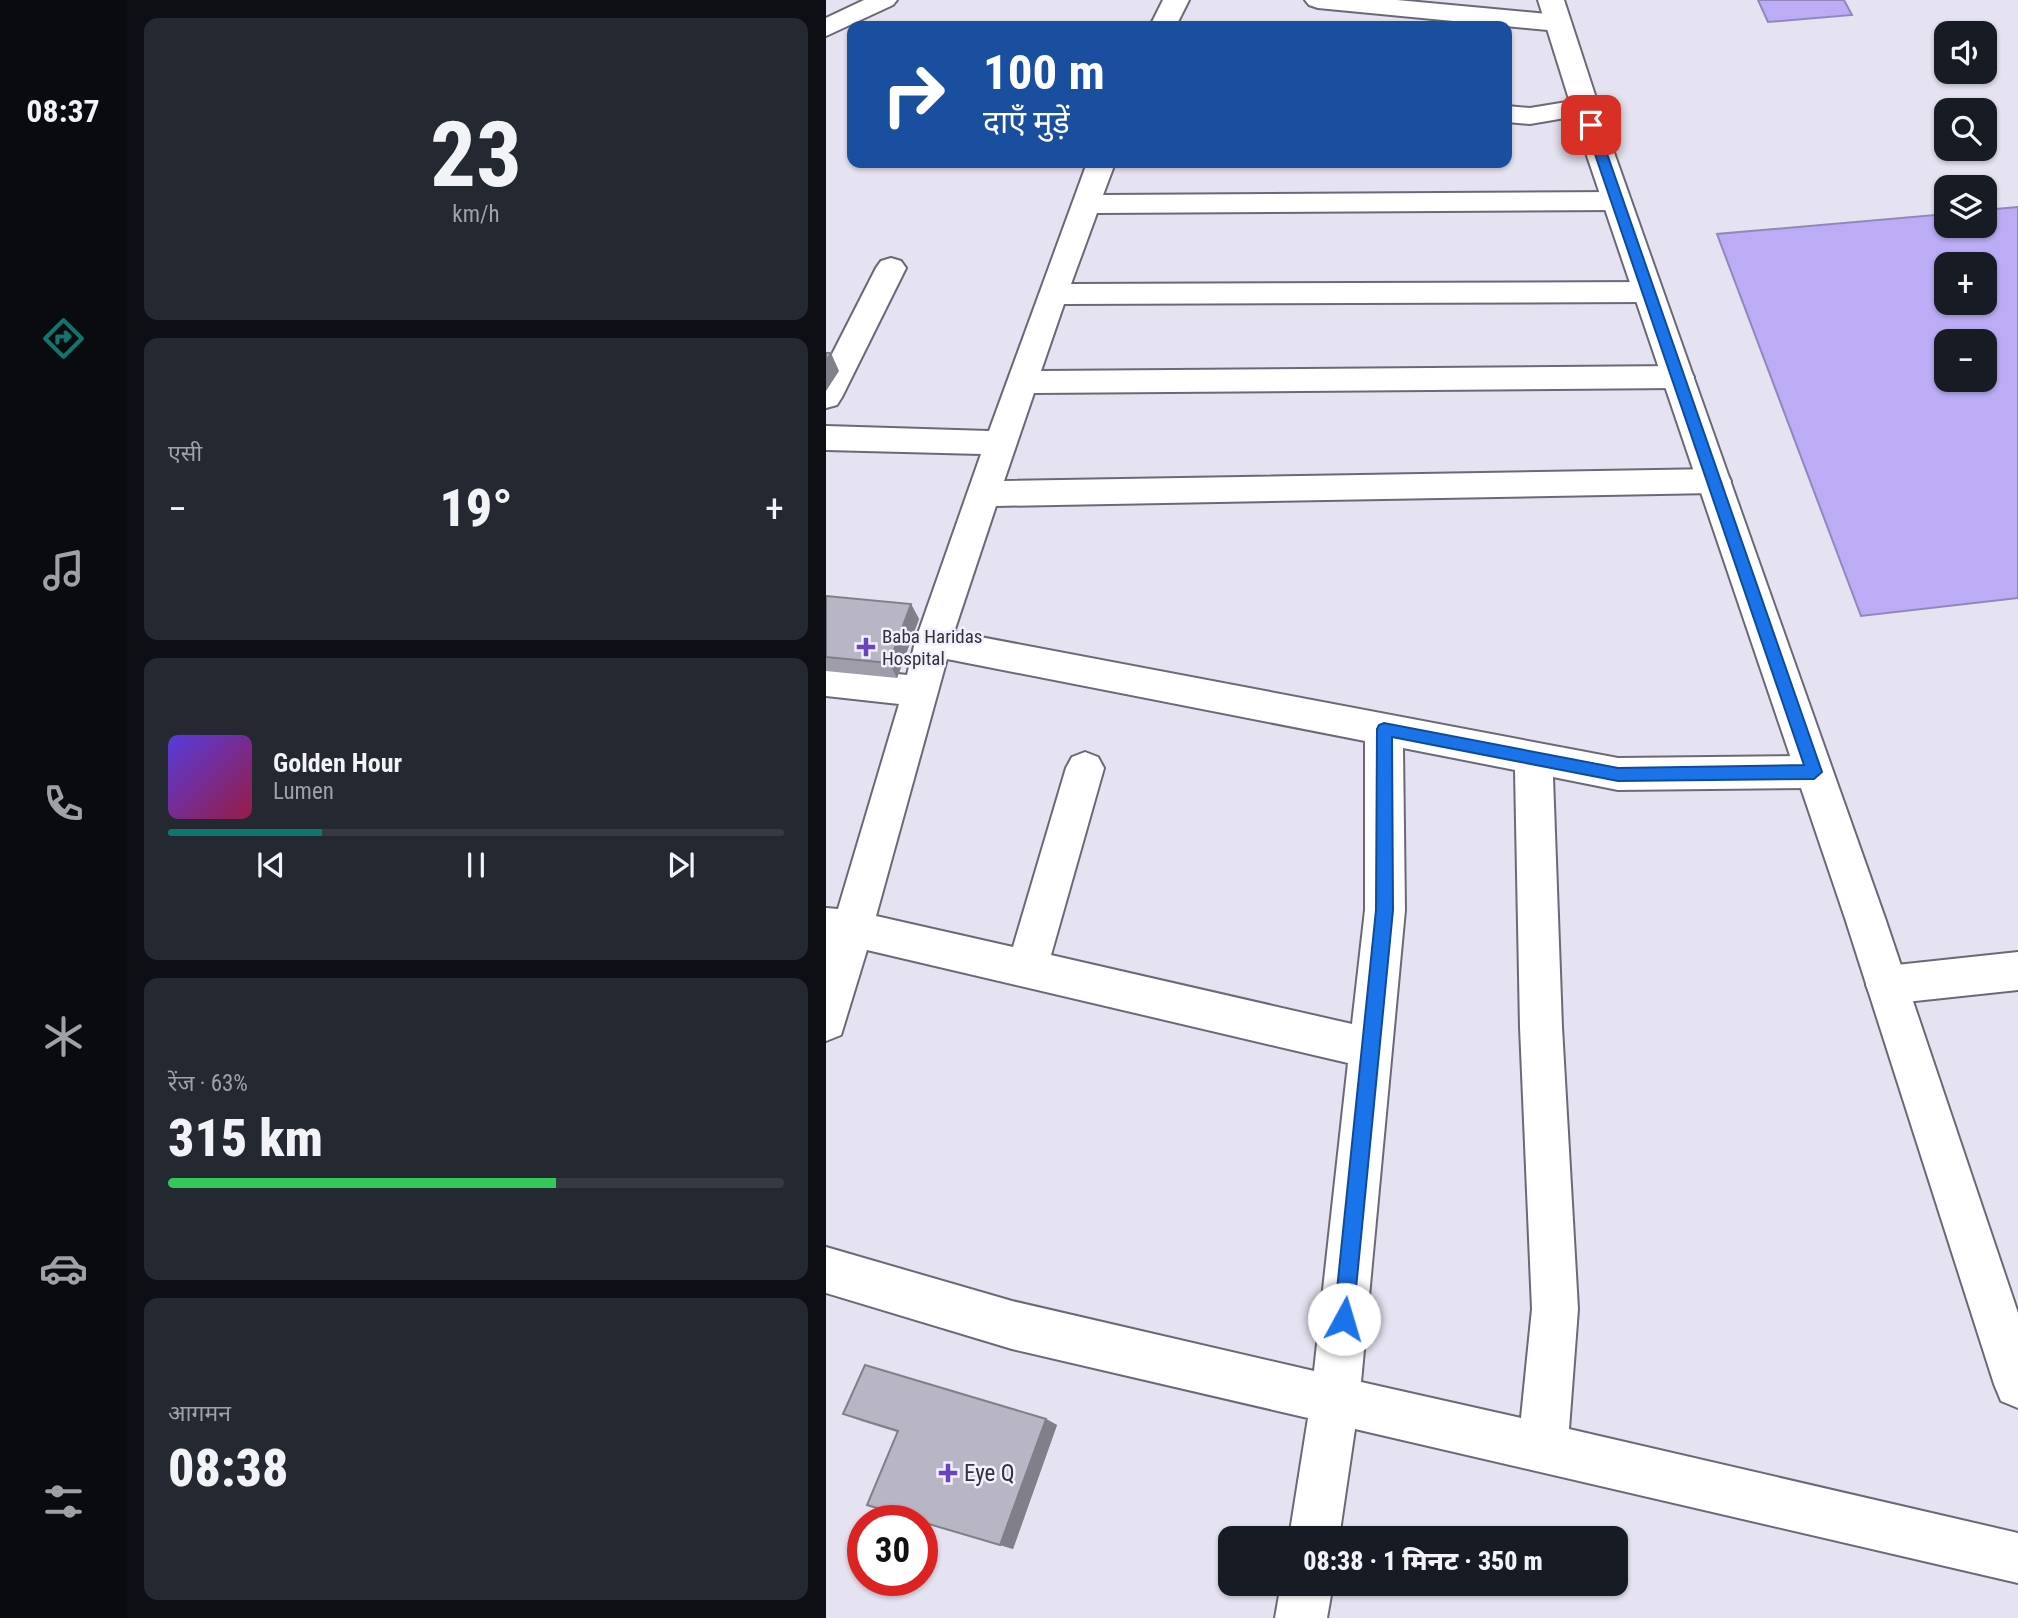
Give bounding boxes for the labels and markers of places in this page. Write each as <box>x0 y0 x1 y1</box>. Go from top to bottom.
pin <box>1561 95 1621 155</box>
place label: Baba Haridas Hospital <box>882 625 983 670</box>
marker: Baba Haridas Hospital <box>856 637 876 657</box>
place label: Eye Q <box>964 1460 1014 1487</box>
marker: Eye Q <box>938 1463 958 1483</box>

